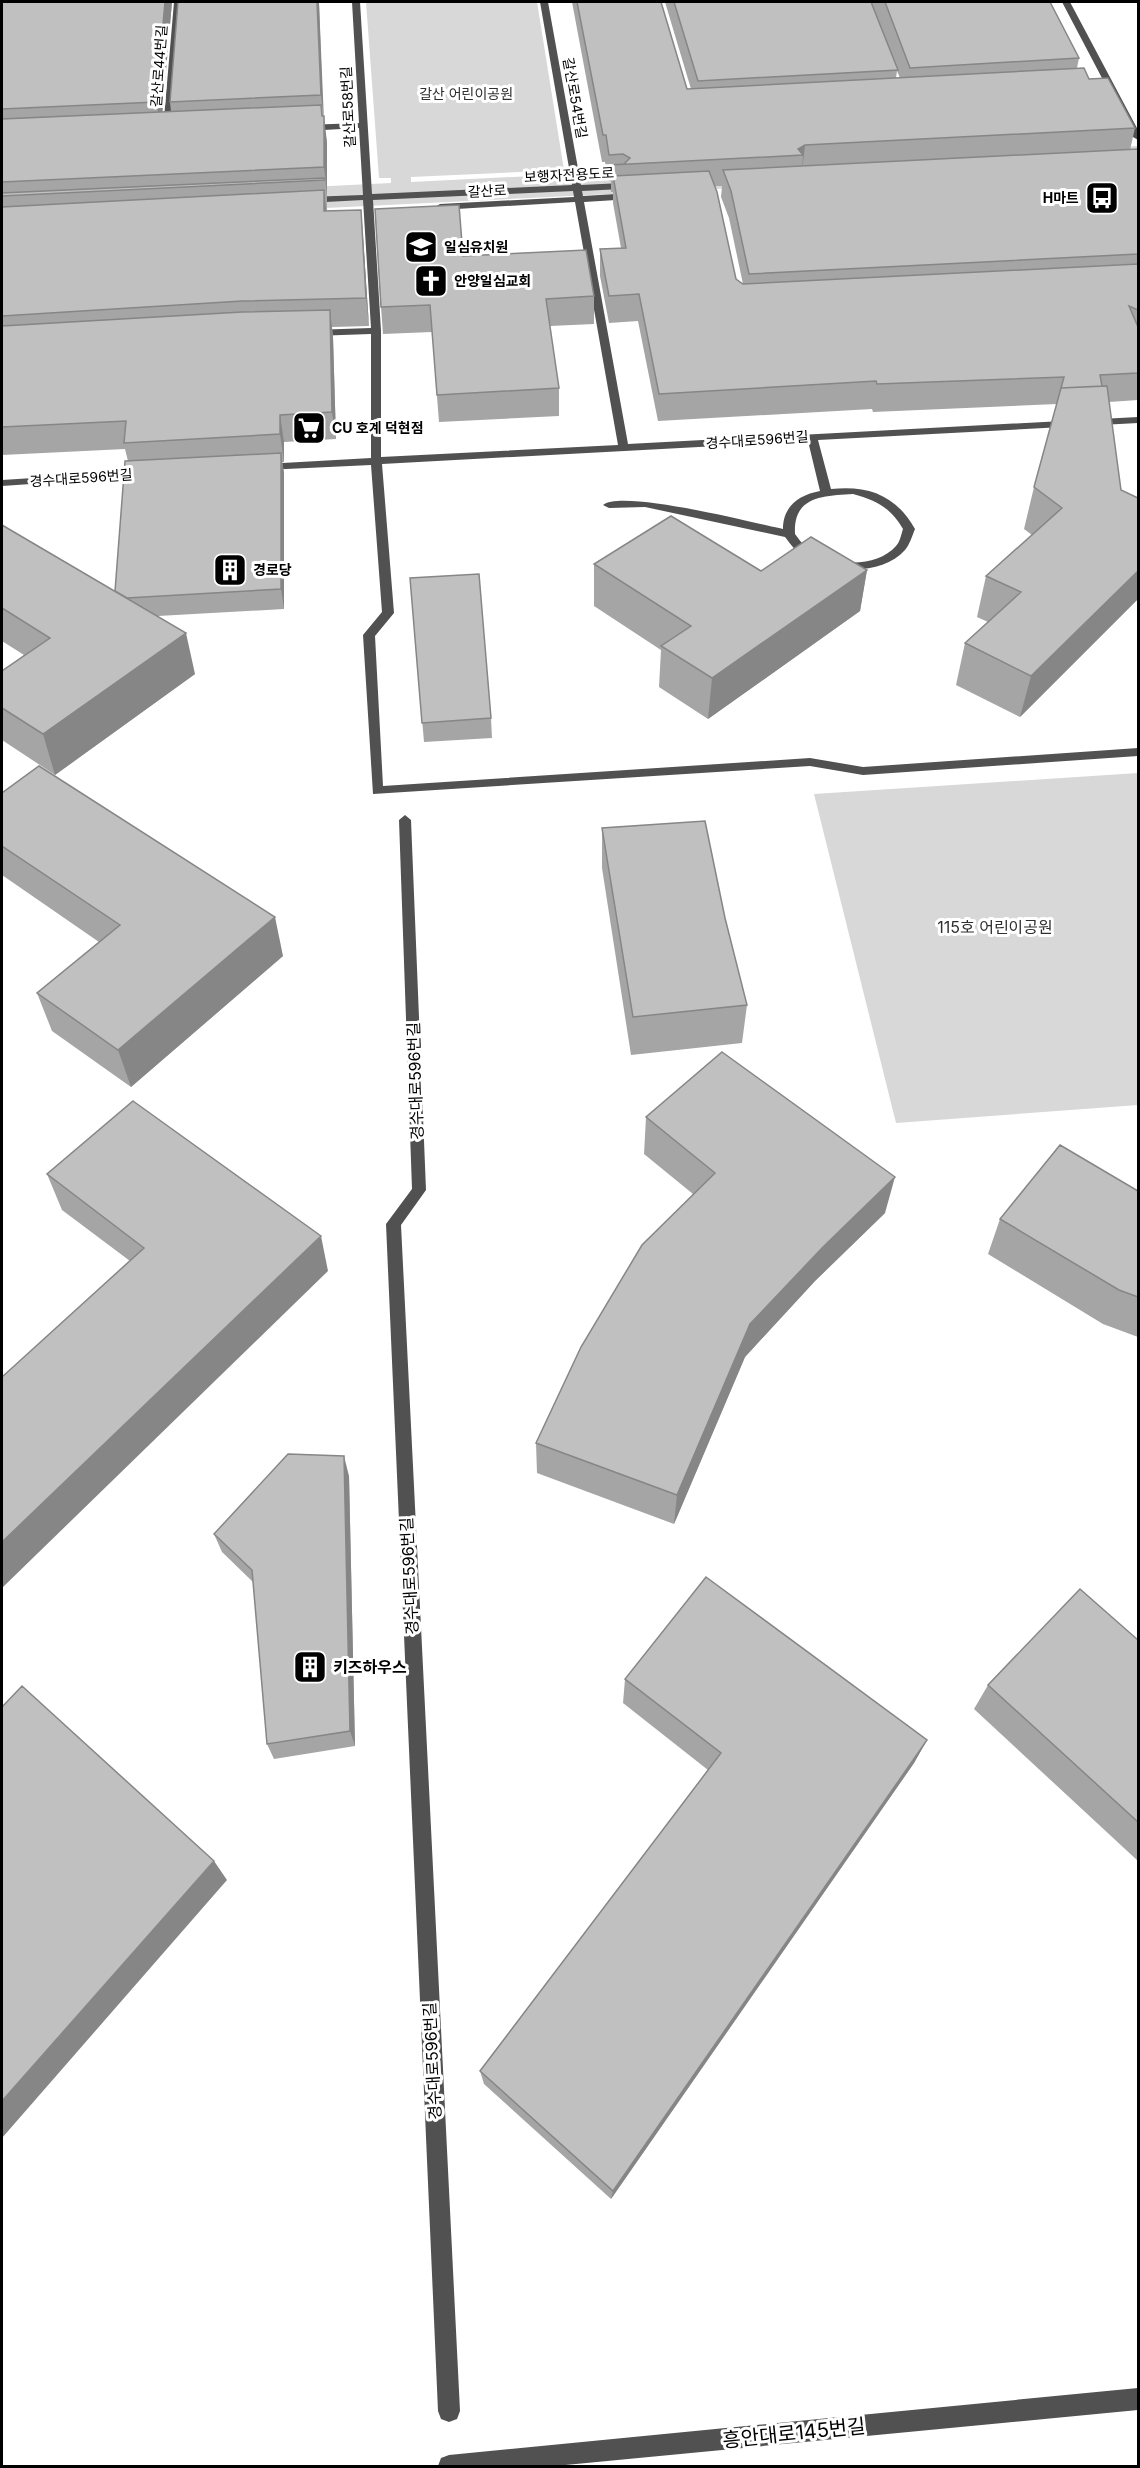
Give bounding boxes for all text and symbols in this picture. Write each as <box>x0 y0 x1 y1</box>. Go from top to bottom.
street label: 갈산로44번길 <box>147 24 170 108</box>
street label: 갈산로54번길 <box>560 56 591 140</box>
street label: 갈산로58번길 <box>337 66 358 148</box>
park label: 갈산 어린이공원 <box>419 85 513 102</box>
street label: 보행자전용도로 <box>524 164 615 185</box>
bus stop icon: H마트 <box>1084 180 1120 216</box>
street label: 갈산로 <box>467 181 507 200</box>
place label: H마트 <box>1043 189 1079 206</box>
school or university icon: 일심유치원 <box>403 229 439 265</box>
place label: 일심유치원 <box>444 238 508 255</box>
church icon: 안양일심교회 <box>413 263 449 299</box>
place label: 안양일심교회 <box>454 272 531 289</box>
supermarket icon: CU 호계 덕현점 <box>291 410 327 446</box>
place label: CU 호계 덕현점 <box>332 419 424 436</box>
street label: 경수대로596번길 <box>705 427 809 452</box>
street label: 경수대로596번길 <box>29 465 133 490</box>
building icon: 경로당 <box>212 552 248 588</box>
place label: 경로당 <box>253 561 292 578</box>
park label: 115호 어린이공원 <box>937 917 1053 937</box>
street label: 경수대로596번길 <box>403 1022 427 1140</box>
street label: 경수대로596번길 <box>396 1517 422 1635</box>
building icon: 키즈하우스 <box>292 1649 328 1685</box>
place label: 키즈하우스 <box>333 1657 407 1677</box>
street label: 경수대로596번길 <box>419 2002 445 2120</box>
street label: 흥안대로145번길 <box>721 2414 867 2452</box>

